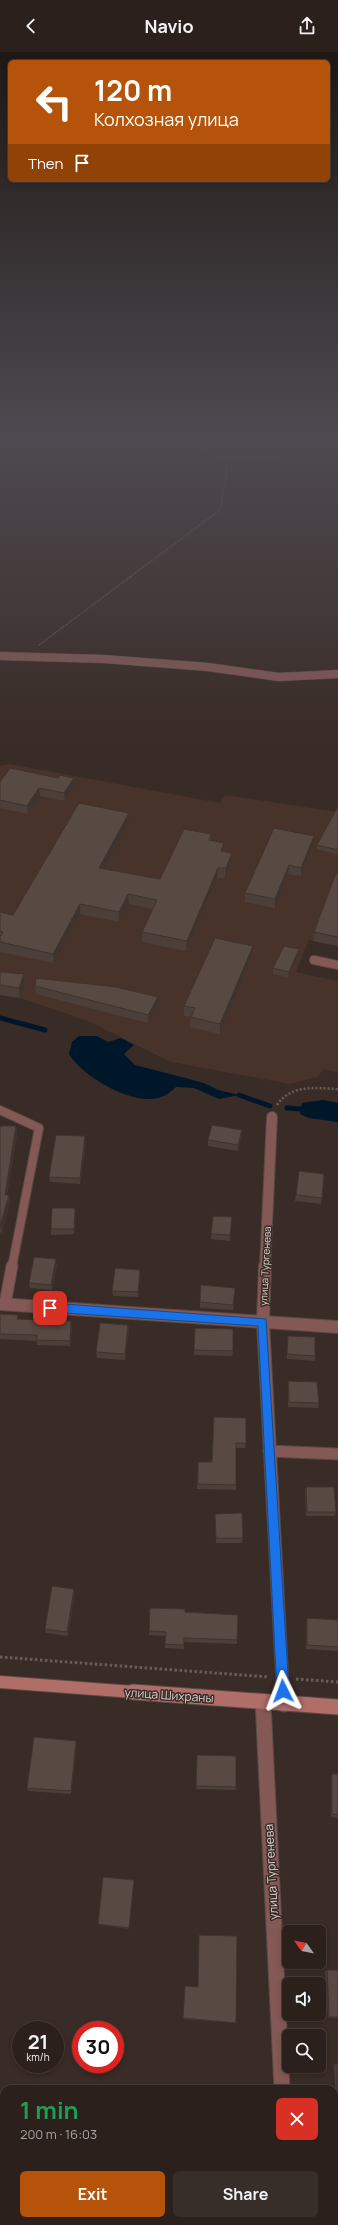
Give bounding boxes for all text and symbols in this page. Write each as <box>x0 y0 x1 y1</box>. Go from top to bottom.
text: Navio <box>144 14 194 38</box>
icon: back <box>20 15 42 37</box>
icon: share <box>296 15 318 37</box>
text: 120 m <box>94 71 172 109</box>
icon: left <box>28 76 80 128</box>
text: Колхозная улица <box>94 107 239 131</box>
icon: arrive <box>71 152 93 174</box>
text: Then <box>28 153 63 174</box>
street label: улица Тургенева <box>256 1226 274 1306</box>
pin <box>33 1291 67 1325</box>
icon: arrive <box>39 1297 61 1319</box>
position arrow <box>262 1670 304 1712</box>
street label: улица Шихраны <box>124 1683 214 1707</box>
street label: улица Тургенева <box>260 1824 282 1920</box>
north arrow <box>282 1925 326 1969</box>
map controls <box>282 1925 326 2073</box>
button: sound <box>282 1977 326 2021</box>
speed limit sign: 30 <box>72 2021 124 2073</box>
text: 21 <box>28 2028 48 2055</box>
button: search <box>282 2029 326 2073</box>
text: km/h <box>26 2050 50 2064</box>
text: 1 min <box>20 2093 79 2126</box>
button: close <box>276 2098 318 2140</box>
text: 200 m · 16:03 <box>20 2125 97 2143</box>
button: Exit <box>20 2171 165 2217</box>
button: Share <box>173 2171 318 2217</box>

